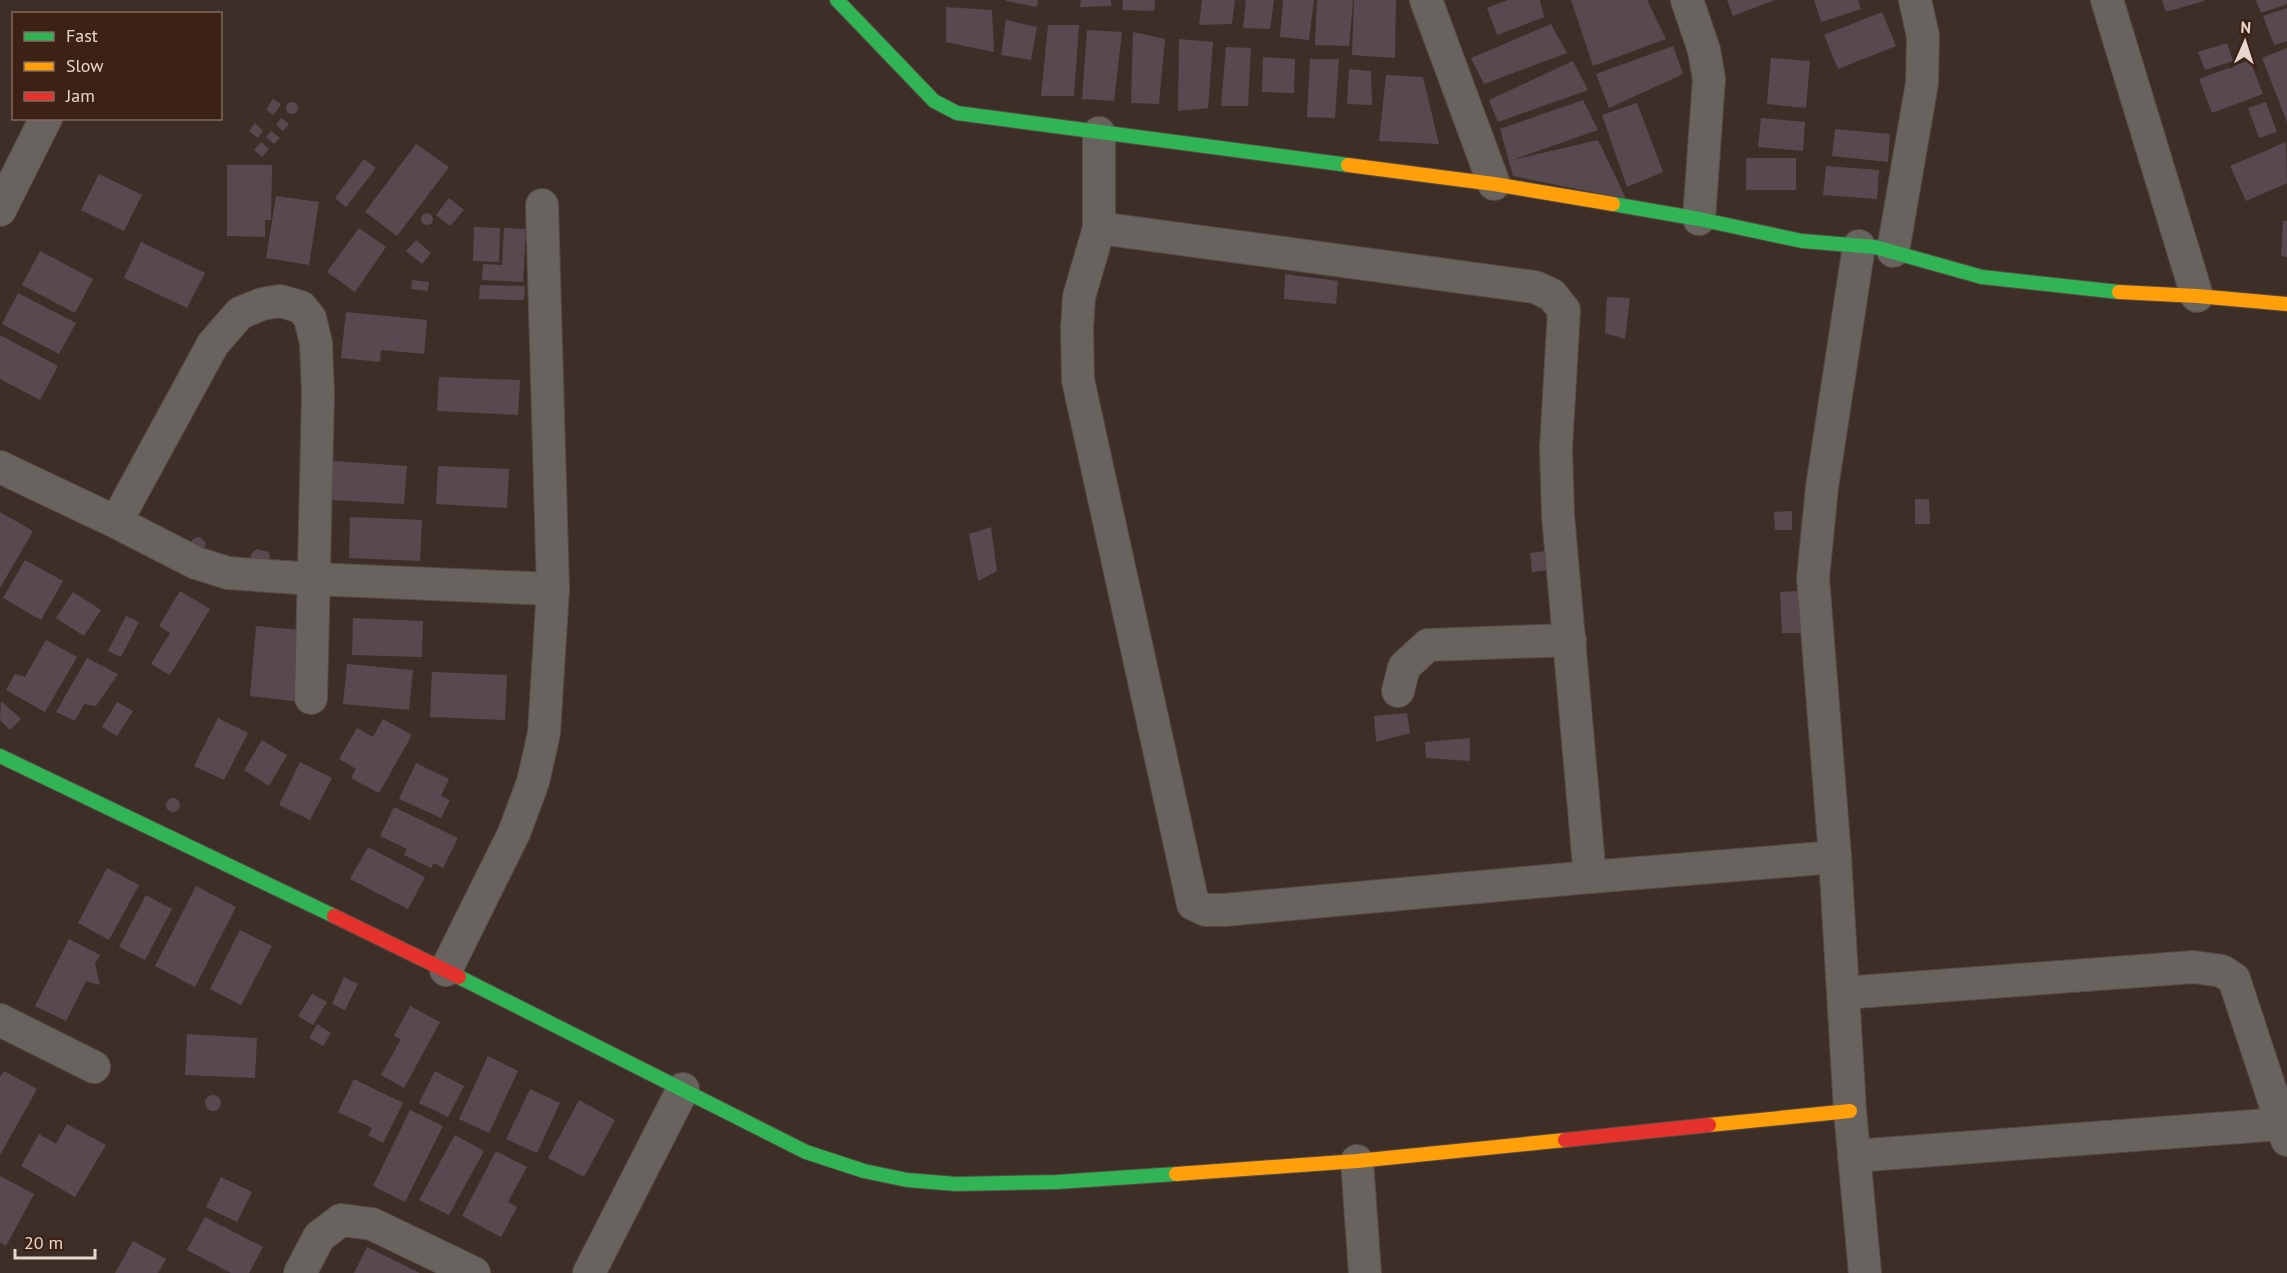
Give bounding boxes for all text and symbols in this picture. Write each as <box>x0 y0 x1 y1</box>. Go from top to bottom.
legend <box>12 12 222 120</box>
north arrow <box>2215 12 2275 72</box>
text: N <box>2240 17 2252 37</box>
text: Fast <box>66 24 98 47</box>
text: Slow <box>66 54 104 77</box>
text: Jam <box>65 84 95 107</box>
scale bar <box>15 1222 94 1260</box>
text: 20 m <box>24 1231 63 1254</box>

